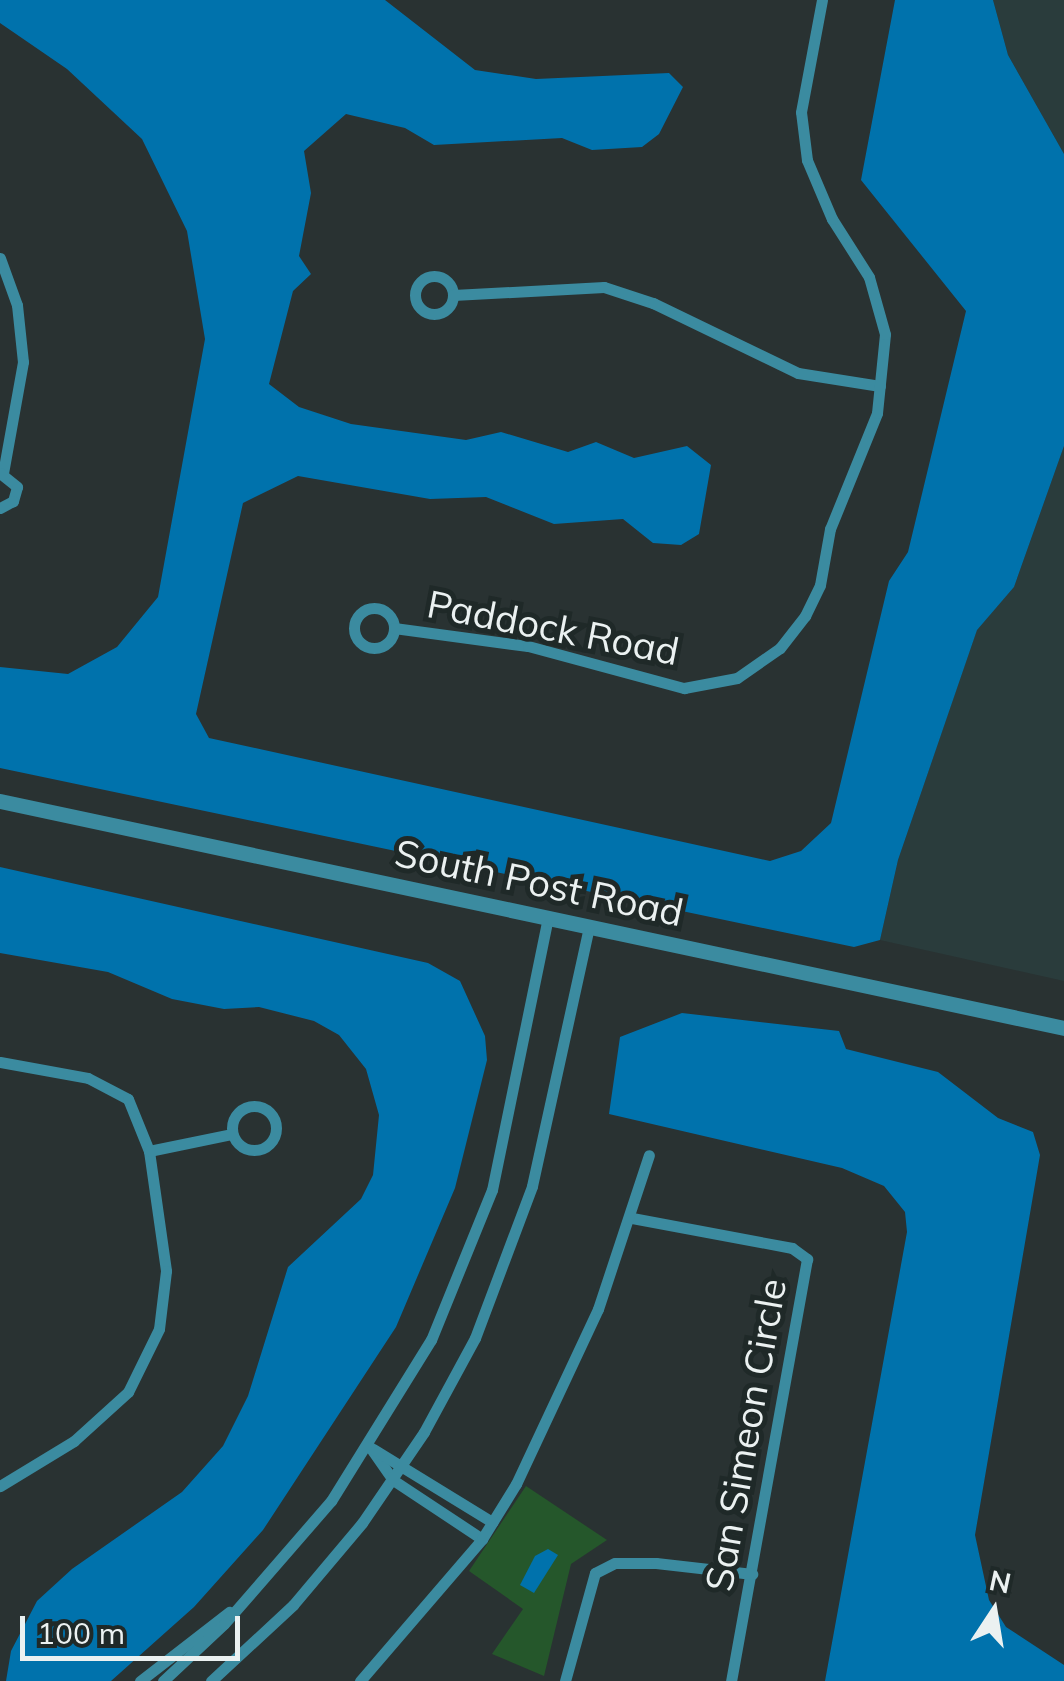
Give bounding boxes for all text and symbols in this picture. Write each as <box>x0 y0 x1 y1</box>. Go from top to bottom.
street label: Paddock Road <box>423 581 683 675</box>
street label: South Post Road <box>391 830 687 936</box>
street label: San Simeon Circle <box>696 1275 796 1595</box>
north arrow <box>944 1561 1044 1661</box>
text: N <box>986 1562 1014 1600</box>
scale bar <box>25 1596 245 1658</box>
text: 100 m <box>37 1614 125 1652</box>

